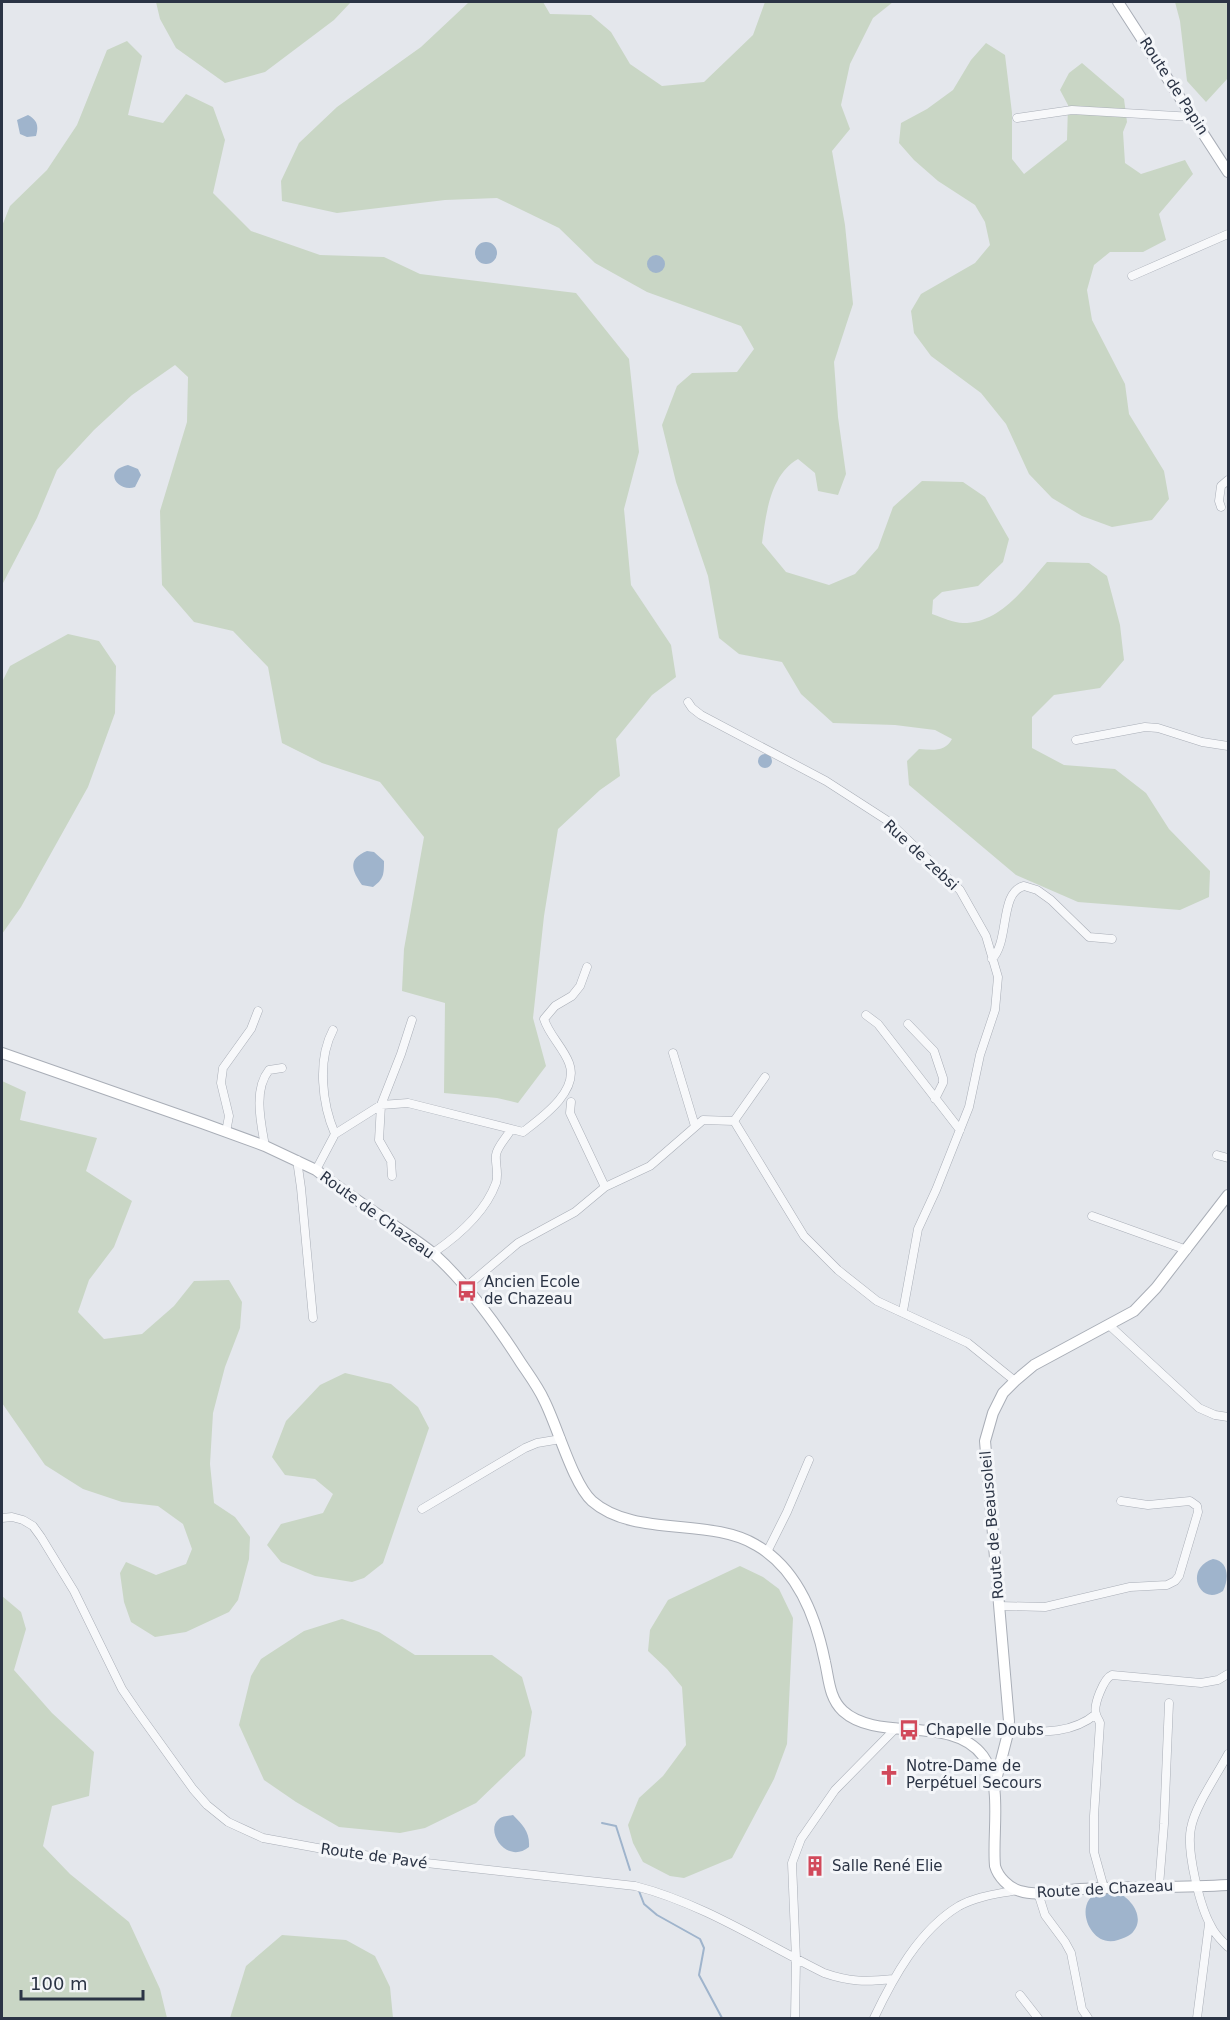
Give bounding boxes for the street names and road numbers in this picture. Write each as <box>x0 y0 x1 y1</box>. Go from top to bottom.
street label: Route de Papin <box>1136 34 1212 138</box>
street label: Rue de zebsi <box>880 816 962 894</box>
street label: Route de Chazeau <box>316 1168 438 1262</box>
street label: Route de Beausoleil <box>977 1450 1007 1600</box>
street label: Route de Pavé <box>320 1840 428 1872</box>
street label: Route de Chazeau <box>1036 1876 1174 1902</box>

